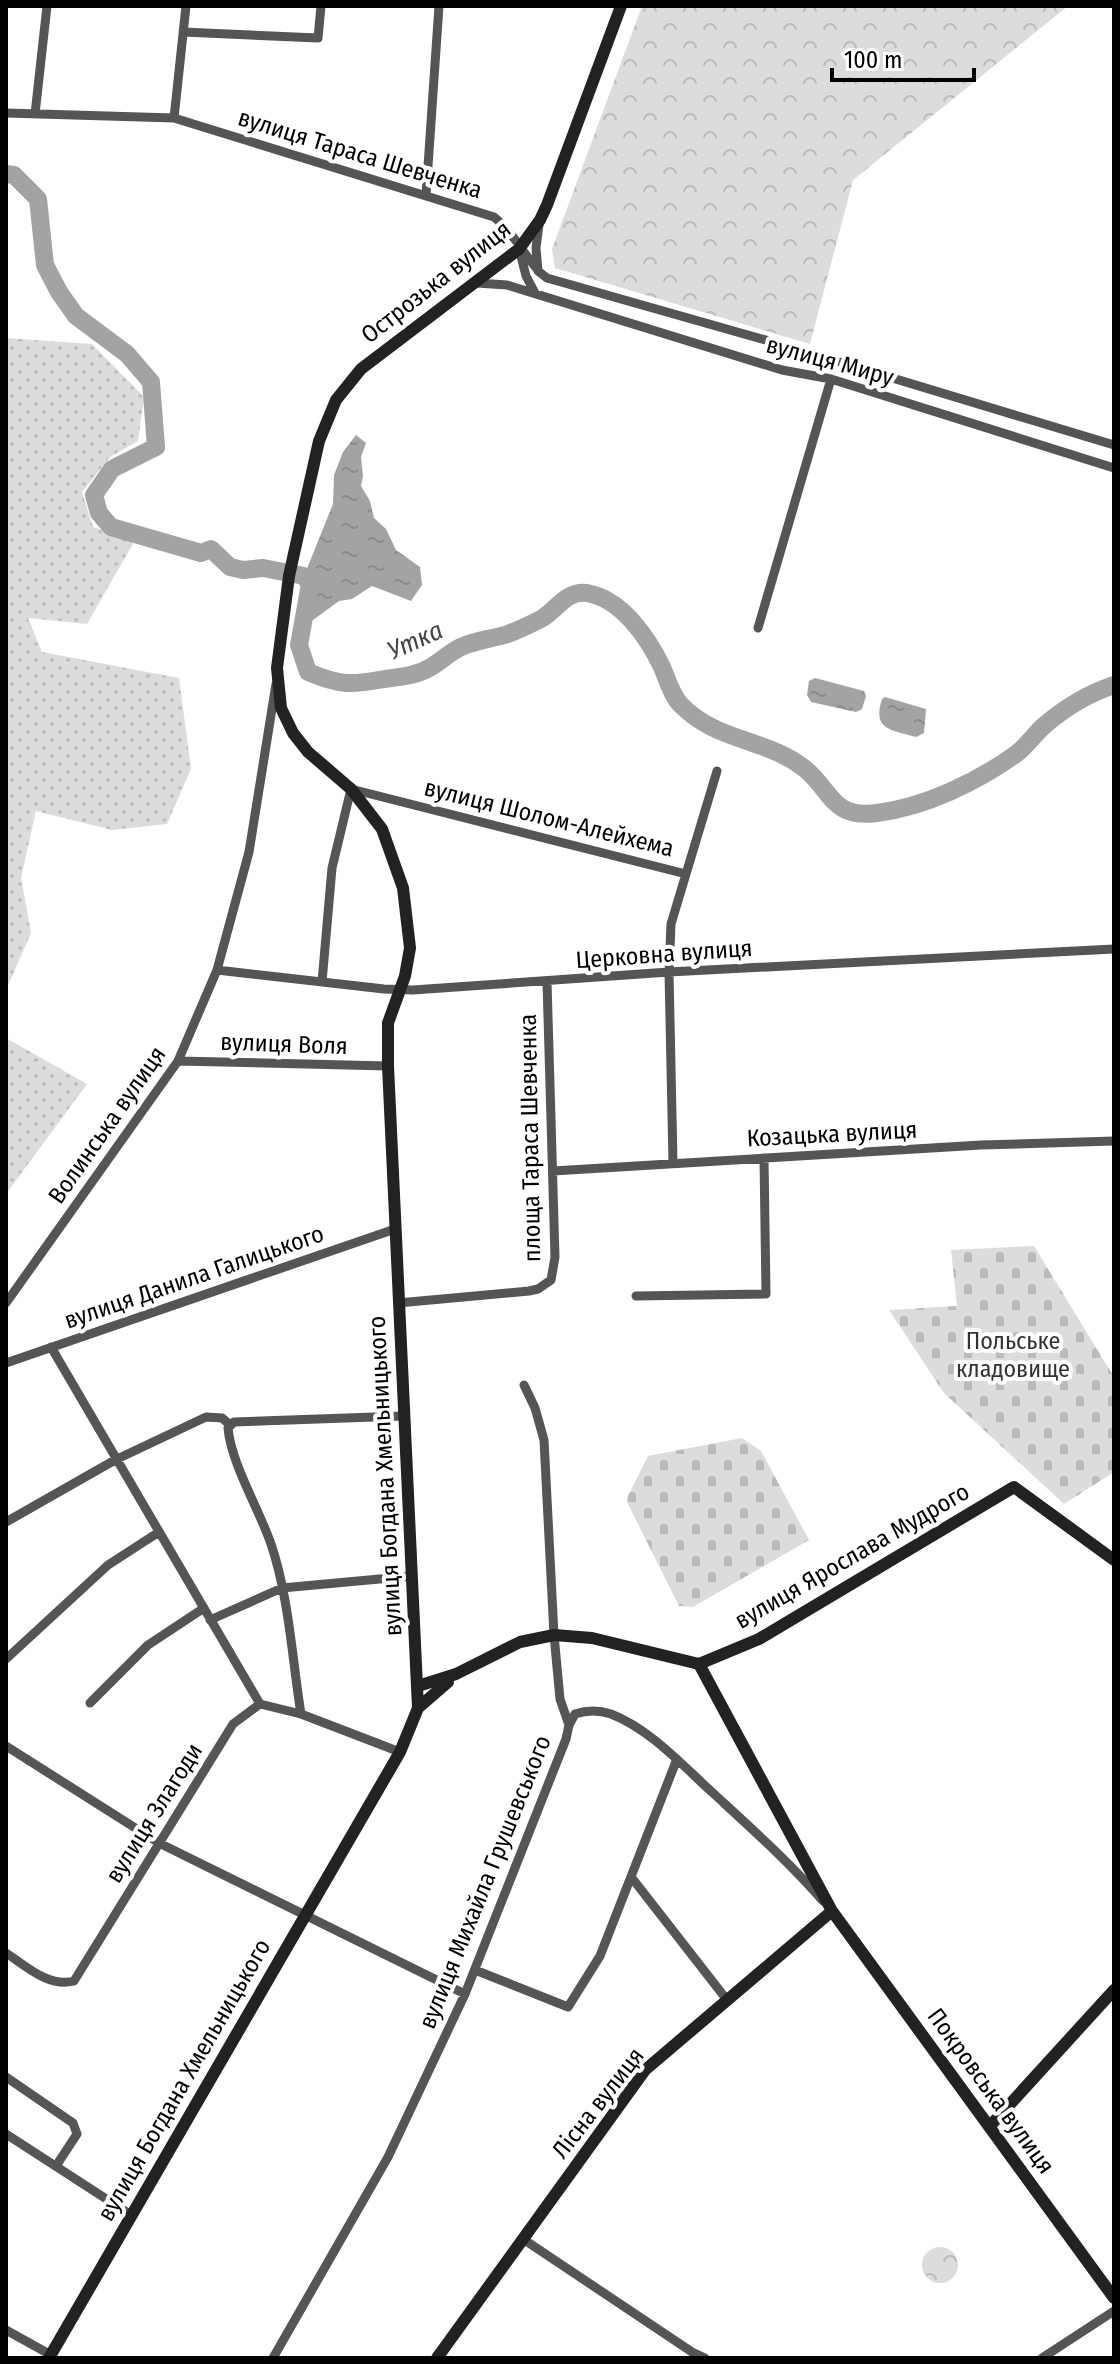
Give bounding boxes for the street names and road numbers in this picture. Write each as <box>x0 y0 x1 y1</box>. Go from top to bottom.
street label: вулиця Тараса Шевченка <box>235 104 485 204</box>
street label: Острозька вулиця <box>356 215 516 349</box>
street label: вулиця Миру <box>763 331 897 392</box>
street label: вулиця Шолом-Алейхема <box>421 773 677 863</box>
street label: Церковна вулиця <box>575 934 753 974</box>
street label: площа Тараса Шевченка <box>514 1014 546 1262</box>
street label: вулиця Воля <box>220 1028 348 1060</box>
street label: Волинська вулиця <box>42 1041 172 1209</box>
street label: Козацька вулиця <box>746 1116 918 1152</box>
street label: вулиця Данила Галицького <box>61 1219 327 1335</box>
street label: вулиця Богдана Хмельницького <box>363 1315 407 1637</box>
street label: вулиця Ярослава Мудрого <box>730 1477 974 1635</box>
street label: вулиця Михайла Грушевського <box>413 1731 557 2033</box>
street label: вулиця Злагоди <box>100 1738 208 1888</box>
street label: вулиця Богдана Хмельницького <box>92 1934 276 2226</box>
street label: Покровська вулиця <box>922 2003 1060 2179</box>
street label: Лісна вулиця <box>546 2042 650 2164</box>

